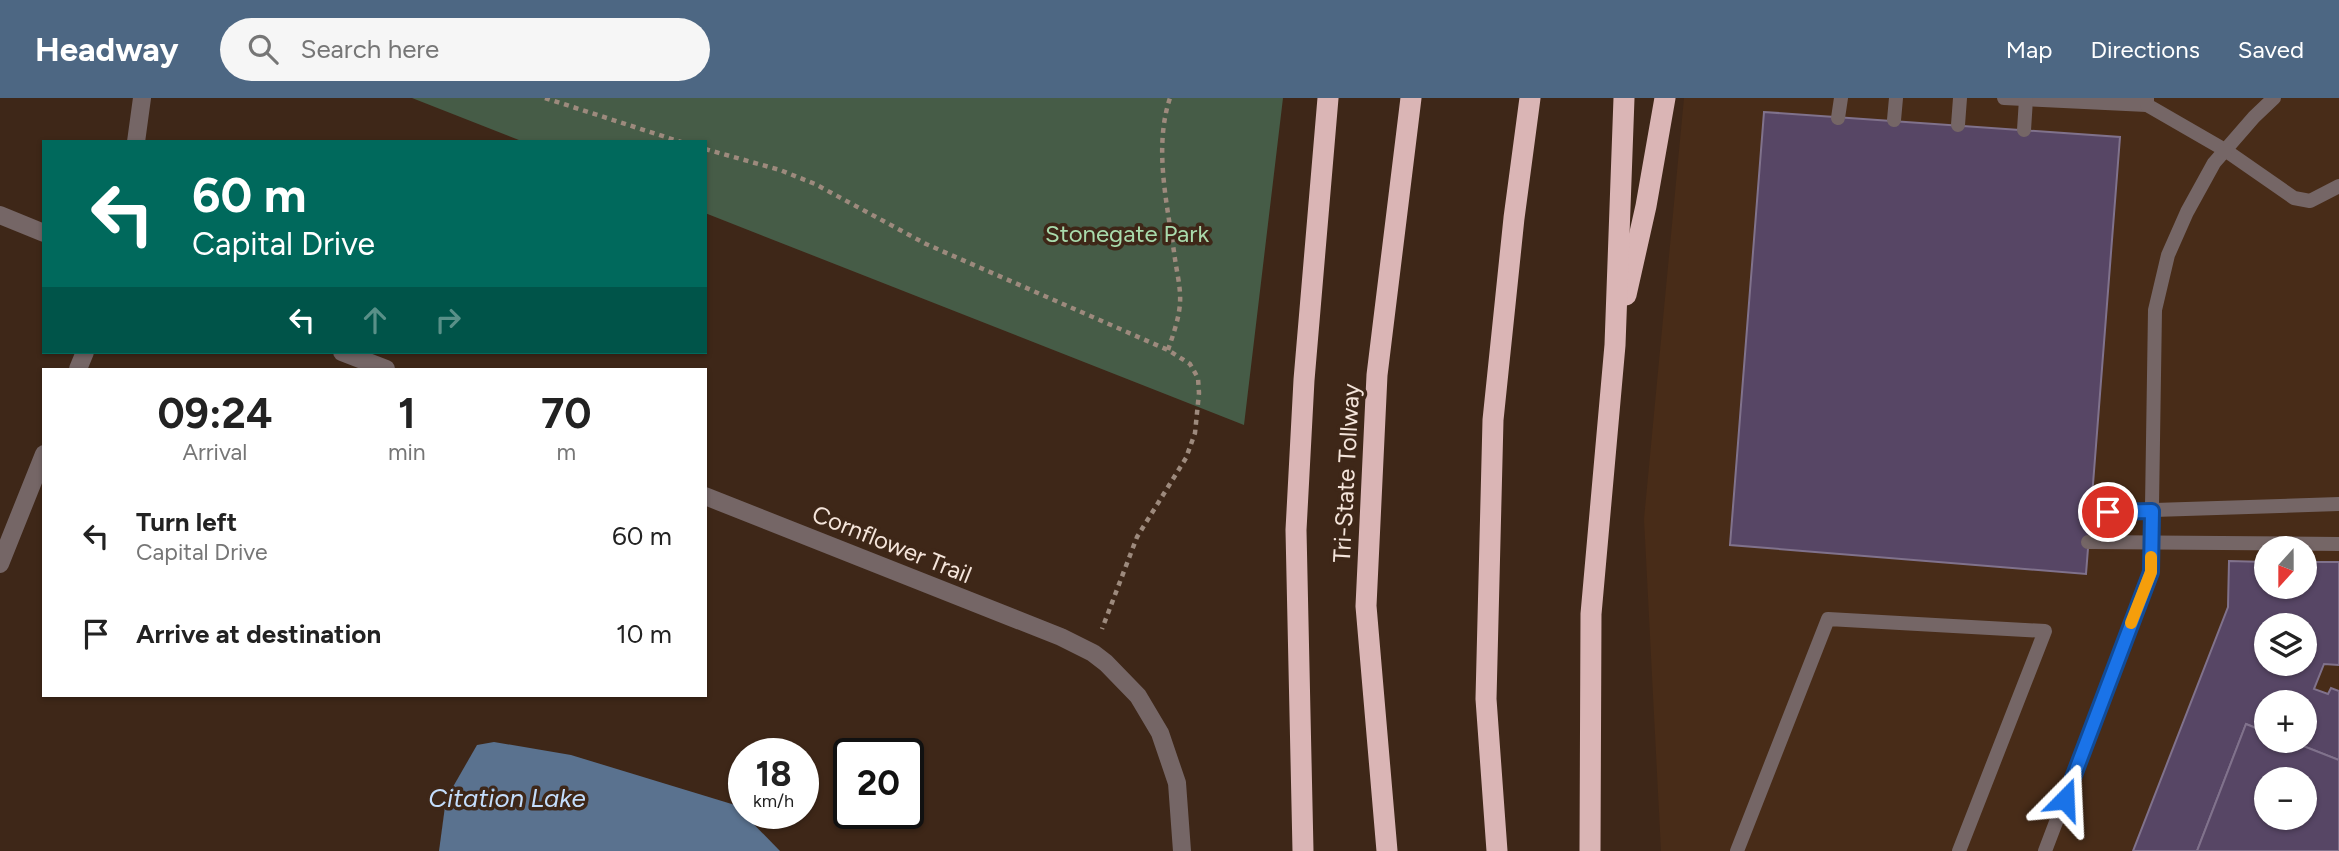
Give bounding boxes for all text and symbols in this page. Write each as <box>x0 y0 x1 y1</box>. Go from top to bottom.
search box <box>220 18 710 81</box>
text: Headway <box>35 30 178 69</box>
icon: search <box>244 30 282 68</box>
text: Search here <box>300 33 439 65</box>
text: Map <box>2006 35 2052 64</box>
text: Directions <box>2090 35 2200 64</box>
text: Saved <box>2238 35 2304 64</box>
text: 60 m <box>192 165 307 224</box>
icon: left <box>77 168 168 259</box>
park label: Stonegate Park <box>1045 219 1209 248</box>
text: Capital Drive <box>192 225 375 263</box>
icon: left <box>283 301 321 339</box>
icon: ahead <box>356 301 394 339</box>
icon: right <box>429 301 467 339</box>
street label: Tri-State Tollway <box>1327 382 1365 563</box>
text: 09:24 <box>157 388 273 439</box>
text: 1 <box>398 388 416 439</box>
text: 70 <box>541 388 592 439</box>
text: Arrival <box>182 438 247 466</box>
text: min <box>388 438 426 466</box>
text: m <box>557 438 576 466</box>
pin <box>2078 482 2138 542</box>
icon: arrive <box>2089 493 2127 531</box>
street label: Cornflower Trail <box>808 499 976 589</box>
text: Turn left <box>136 506 237 538</box>
icon: left <box>77 517 115 555</box>
text: 60 m <box>612 520 672 552</box>
north arrow <box>2254 536 2317 598</box>
map controls <box>2254 536 2317 830</box>
text: Capital Drive <box>136 538 268 566</box>
button: layers <box>2254 613 2317 676</box>
icon: arrive <box>77 615 115 653</box>
text: Arrive at destination <box>136 618 381 650</box>
text: 10 m <box>616 618 672 650</box>
button: + <box>2254 690 2317 753</box>
speed limit sign: 20 <box>833 738 924 829</box>
text: 18 <box>755 753 792 795</box>
position arrow <box>2028 762 2102 836</box>
button: − <box>2254 767 2317 830</box>
water label: Citation Lake <box>428 782 586 814</box>
text: km/h <box>753 790 794 812</box>

